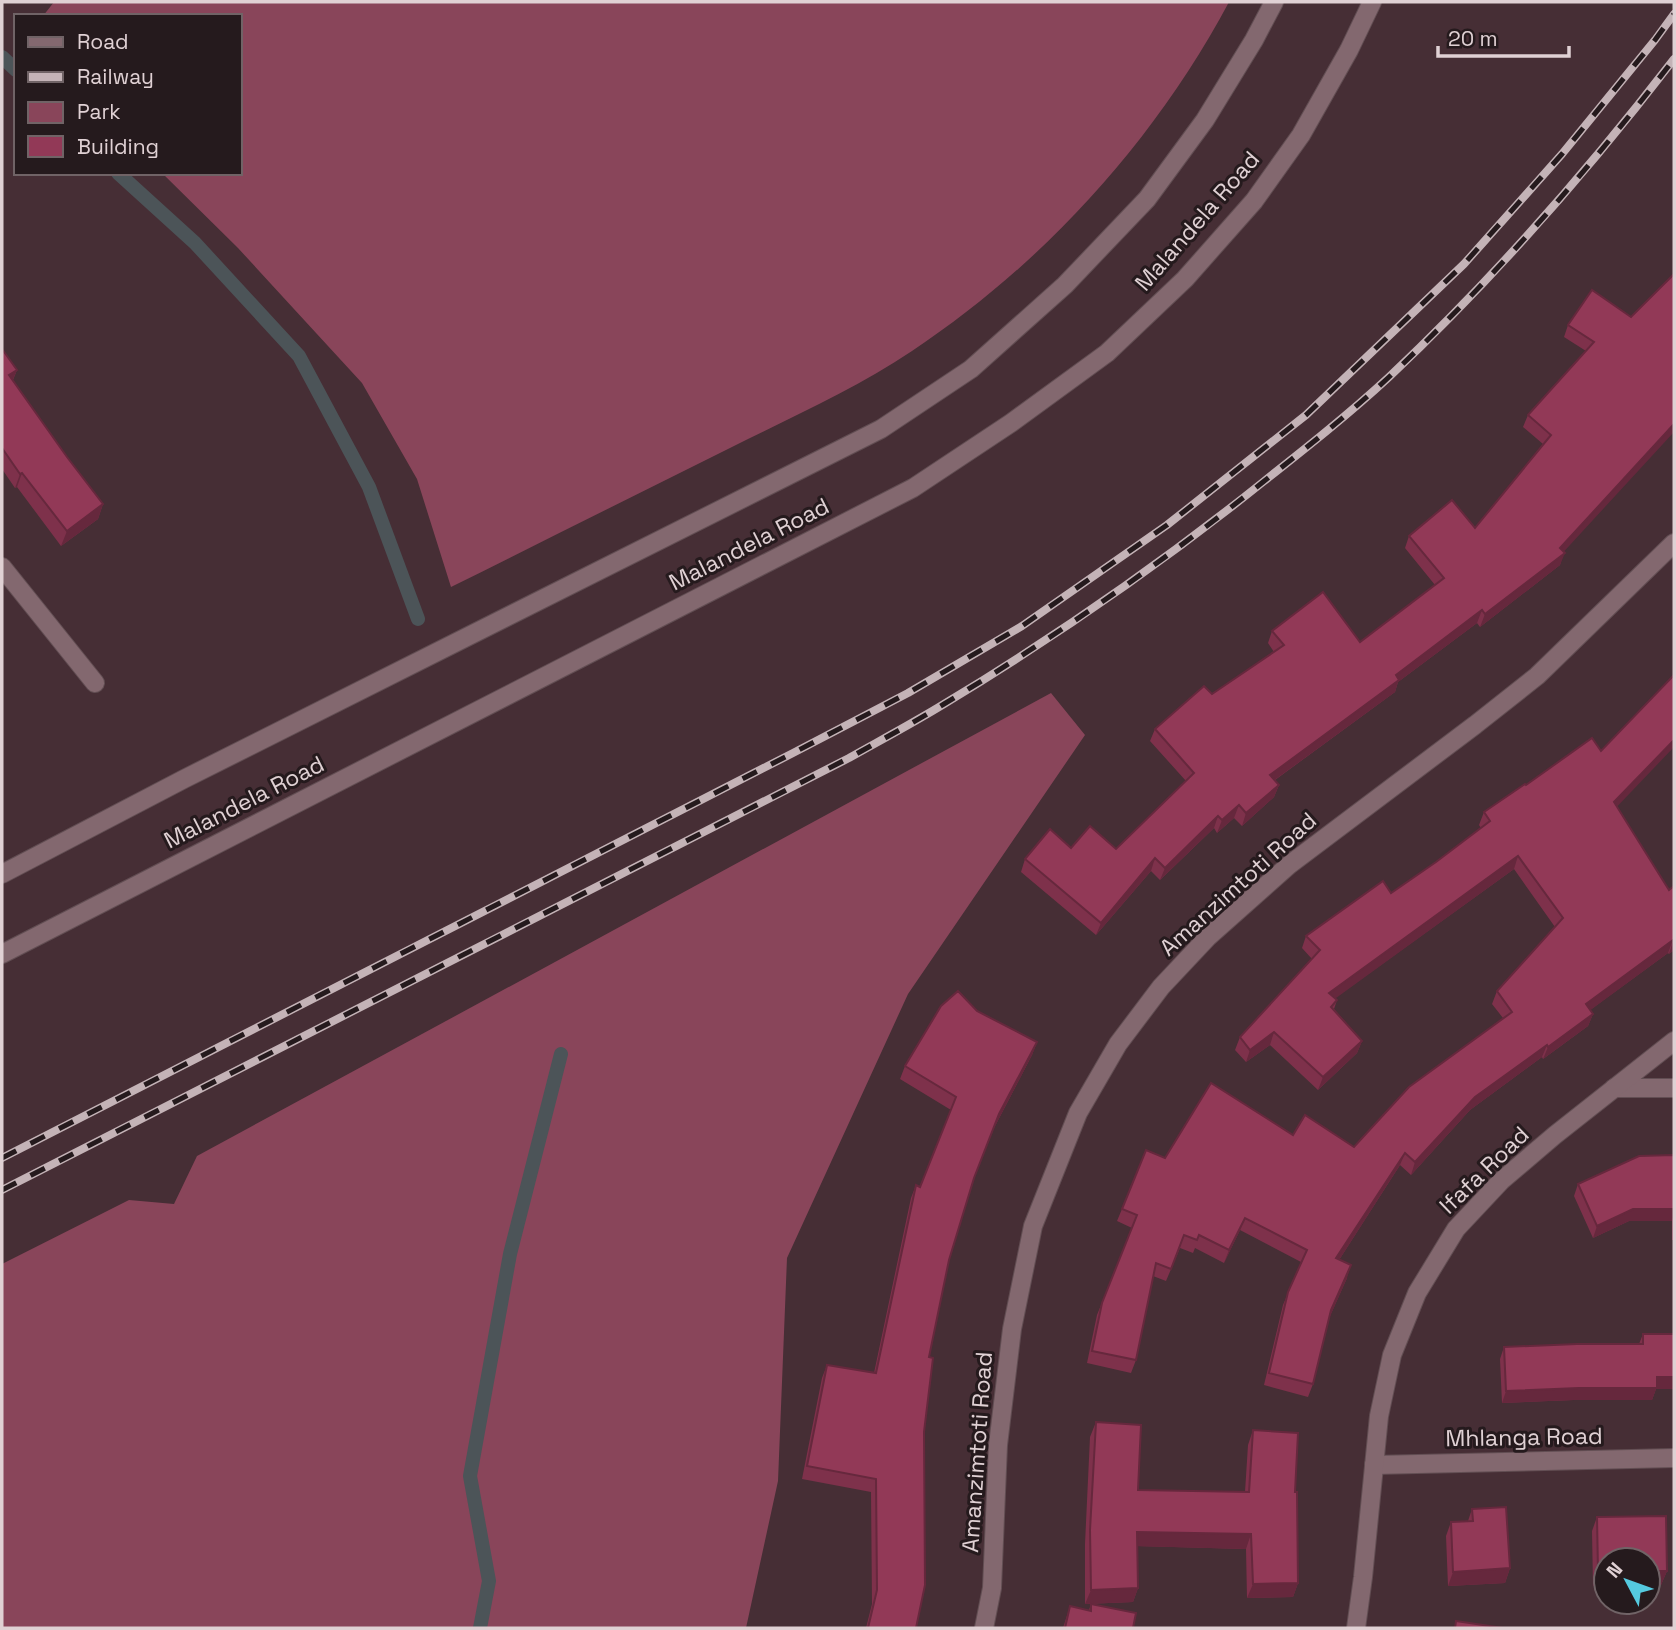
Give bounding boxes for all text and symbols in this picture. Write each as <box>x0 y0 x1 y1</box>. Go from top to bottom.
legend <box>14 14 242 175</box>
scale bar <box>1438 14 1569 58</box>
text: 20 m <box>1448 25 1498 52</box>
text: Road <box>77 28 129 55</box>
text: Railway <box>77 63 154 90</box>
text: Park <box>77 98 121 125</box>
text: Building <box>77 133 159 160</box>
street label: Malandela Road <box>1128 145 1266 297</box>
street label: Malandela Road <box>664 491 834 597</box>
street label: Malandela Road <box>159 749 329 855</box>
street label: Amanzimtoti Road <box>1153 806 1323 962</box>
street label: Ifafa Road <box>1433 1120 1535 1220</box>
street label: Amanzimtoti Road <box>955 1351 999 1553</box>
street label: Mhlanga Road <box>1445 1421 1603 1453</box>
north arrow <box>1592 1546 1662 1616</box>
text: N <box>1601 1557 1628 1583</box>

